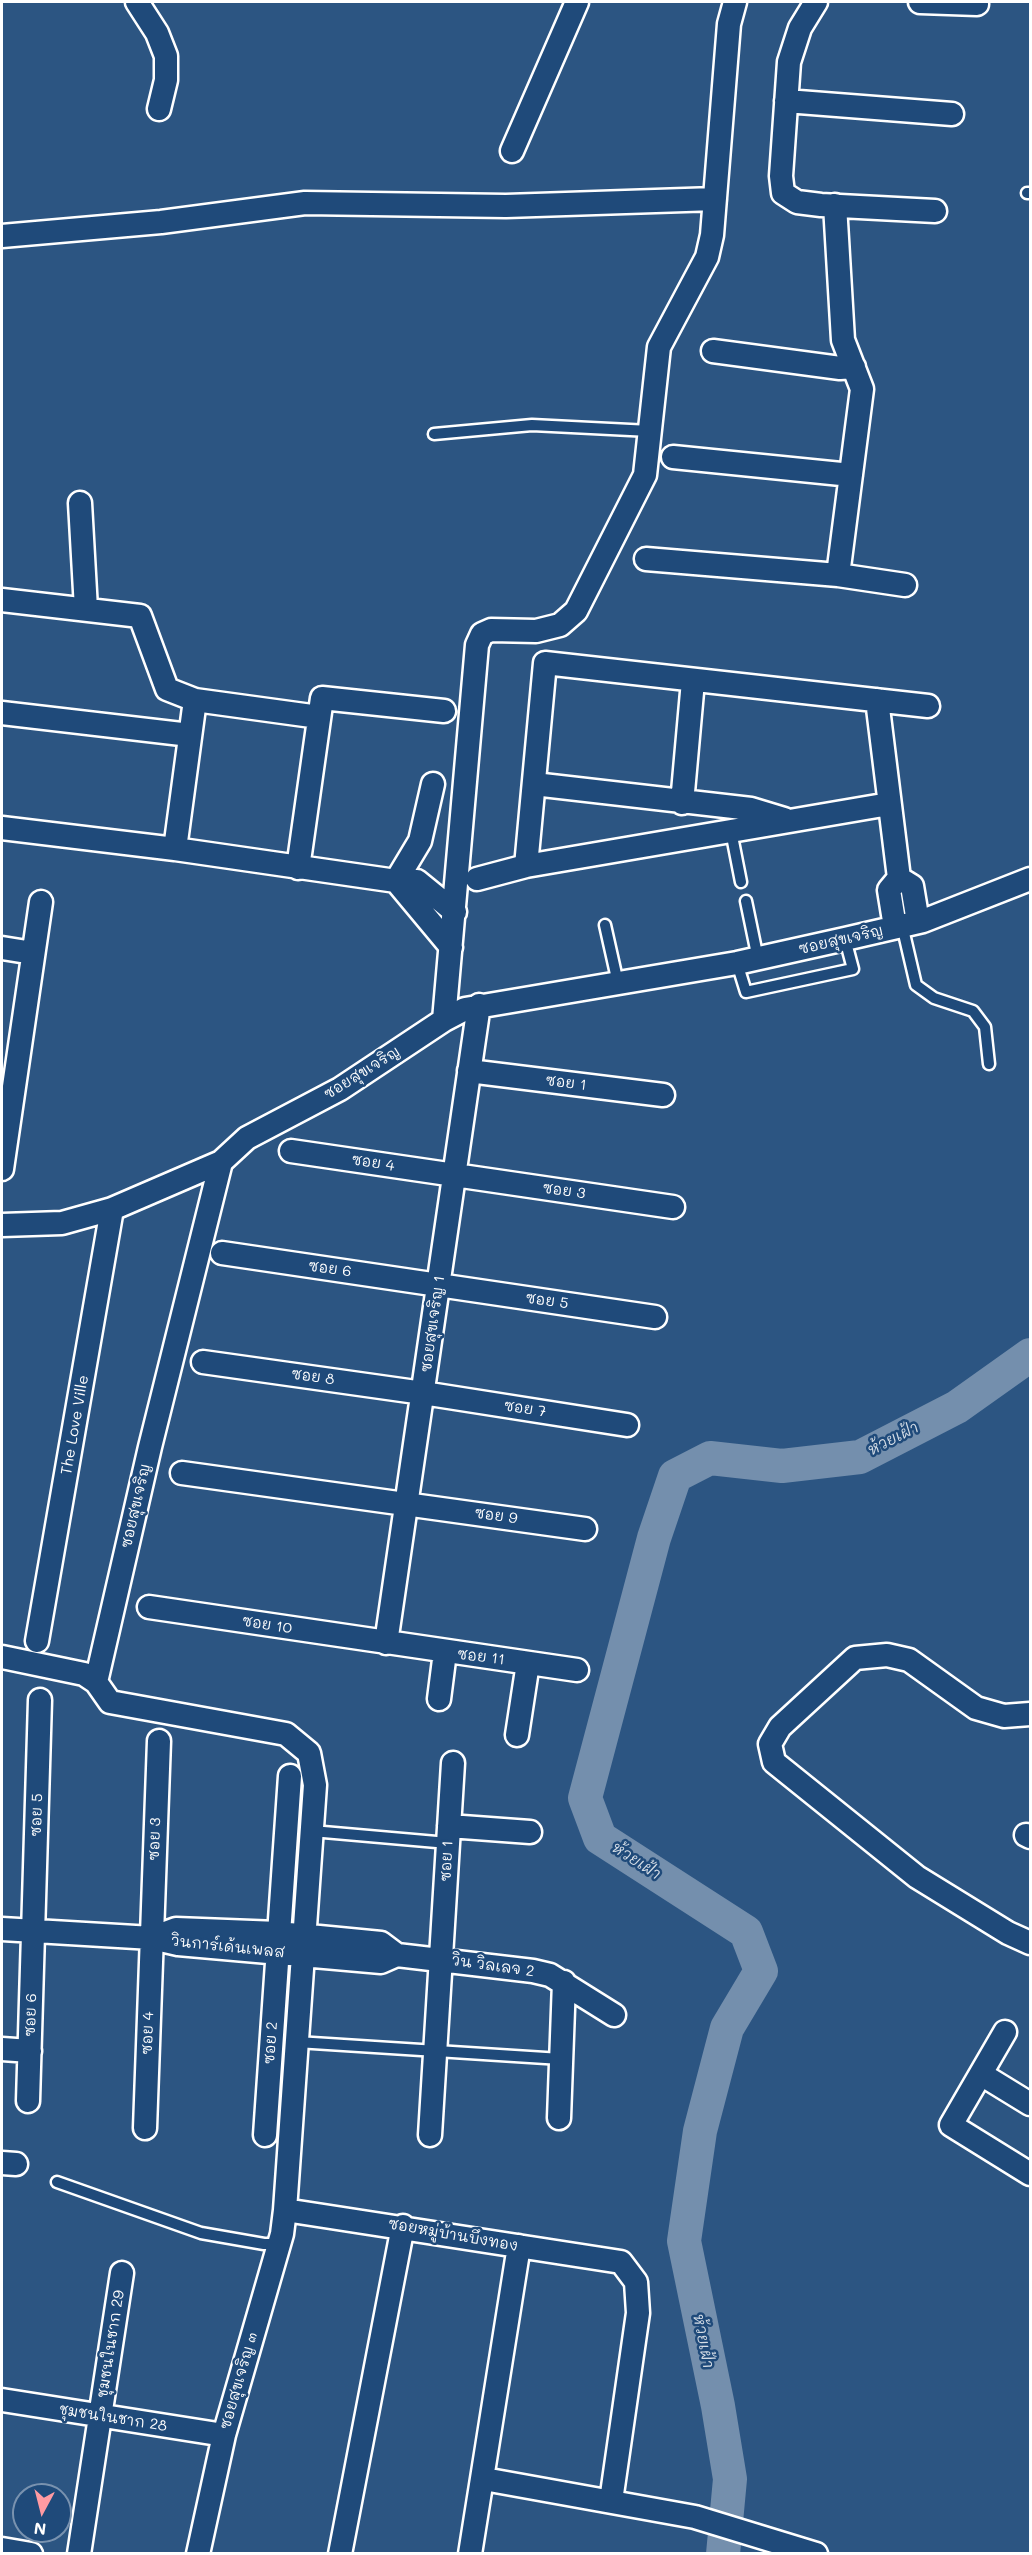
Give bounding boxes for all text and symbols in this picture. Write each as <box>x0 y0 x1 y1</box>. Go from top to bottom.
street label: ซอยสุขเจริญ <box>797 922 885 958</box>
street label: ซอยสุขเจริญ <box>321 1043 403 1103</box>
street label: ซอย 1 <box>545 1072 587 1094</box>
street label: ซอย 4 <box>350 1151 396 1175</box>
street label: ซอย 3 <box>541 1179 587 1203</box>
street label: ซอย 6 <box>307 1257 353 1281</box>
street label: ซอยสุขเจริญ 1 <box>417 1274 449 1374</box>
street label: ซอย 5 <box>524 1289 570 1313</box>
street label: ซอย 8 <box>290 1365 336 1389</box>
street label: The Love Ville <box>57 1374 93 1476</box>
street label: ซอย 7 <box>503 1397 547 1421</box>
water label: ห้วยเฝ้า <box>864 1418 922 1460</box>
street label: ซอยสุขเจริญ <box>118 1462 154 1550</box>
street label: ซอย 9 <box>473 1504 519 1528</box>
street label: ซอย 10 <box>241 1612 293 1638</box>
street label: ซอย 11 <box>456 1645 506 1669</box>
street label: ซอย 5 <box>27 1793 47 1837</box>
street label: ซอย 3 <box>145 1817 165 1861</box>
water label: ห้วยเฝ้า <box>608 1838 664 1884</box>
street label: ซอย 1 <box>437 1840 457 1882</box>
street label: วินการ์เด้นเพลส <box>170 1932 286 1962</box>
street label: วิน วิลเลจ 2 <box>451 1951 535 1981</box>
street label: ซอย 6 <box>21 1993 41 2037</box>
street label: ซอย 4 <box>138 2011 158 2055</box>
street label: ซอย 2 <box>261 2021 281 2065</box>
street label: ซอยหมู่บ้านบึงทอง <box>387 2215 519 2255</box>
street label: ชุมชนในชาก 29 <box>94 2289 128 2399</box>
water label: ห้วยเฝ้า <box>688 2312 718 2370</box>
street label: ซอยสุขเจริญ ๓ <box>217 2330 261 2432</box>
street label: ชุมชนในชาก 28 <box>58 2401 168 2435</box>
north arrow <box>12 2483 72 2543</box>
text: N <box>33 2518 47 2541</box>

